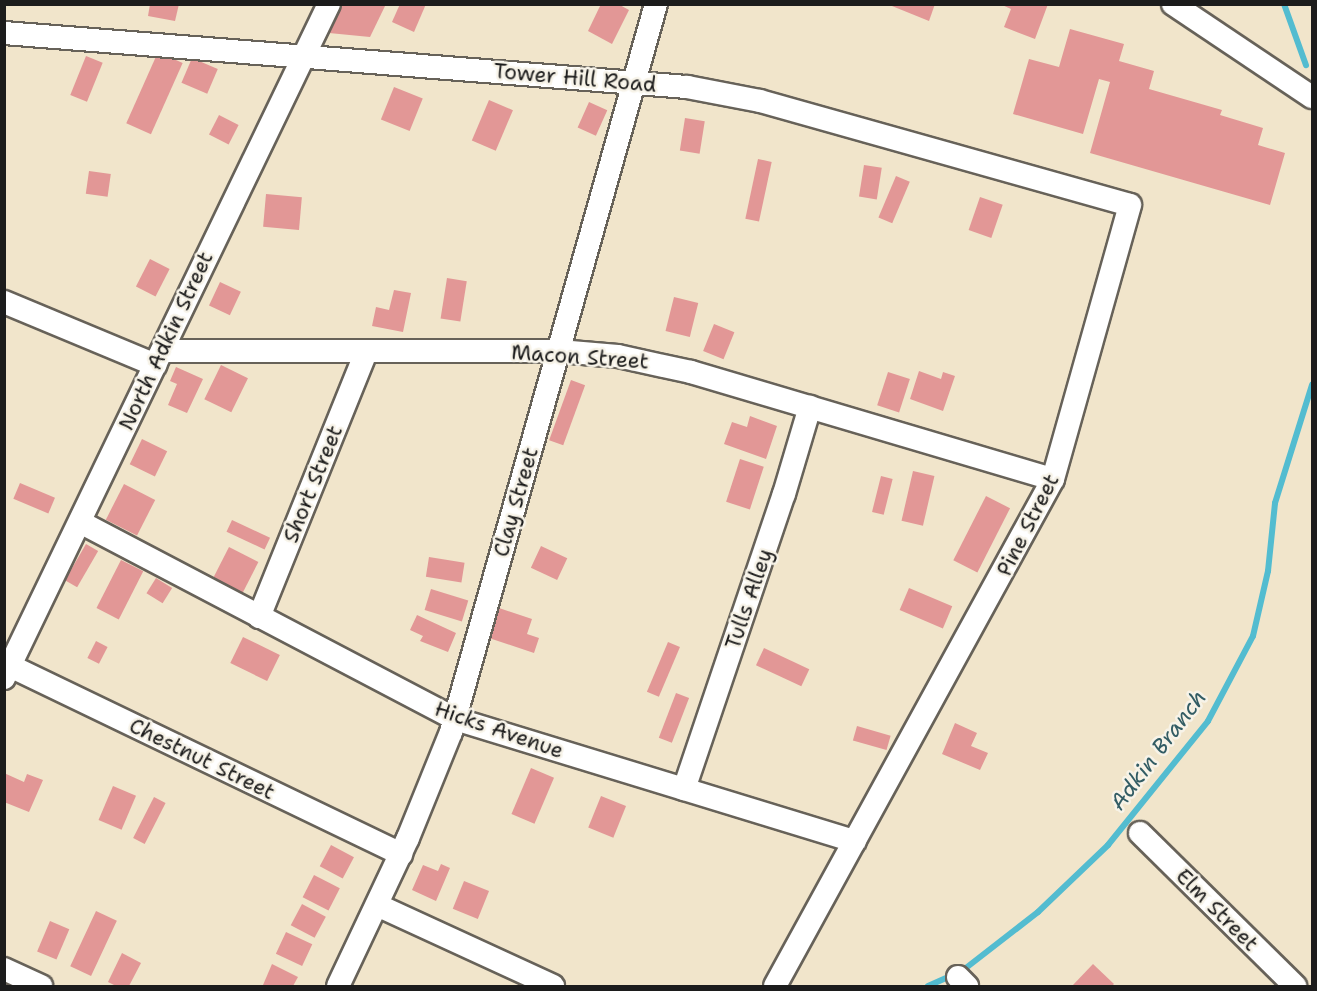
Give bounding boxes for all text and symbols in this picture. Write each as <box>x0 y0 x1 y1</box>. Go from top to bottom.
street label: Tower Hill Road <box>493 58 657 98</box>
street label: North Adkin Street <box>114 248 218 434</box>
street label: Macon Street <box>510 340 650 374</box>
street label: Short Street <box>278 422 348 546</box>
street label: Clay Street <box>488 444 544 560</box>
street label: Pine Street <box>992 470 1064 580</box>
street label: Tulls Alley <box>720 545 778 653</box>
water label: Adkin Branch <box>1104 685 1212 815</box>
street label: Hicks Avenue <box>431 696 567 764</box>
street label: Chestnut Street <box>125 713 279 805</box>
street label: Elm Street <box>1171 864 1263 956</box>

